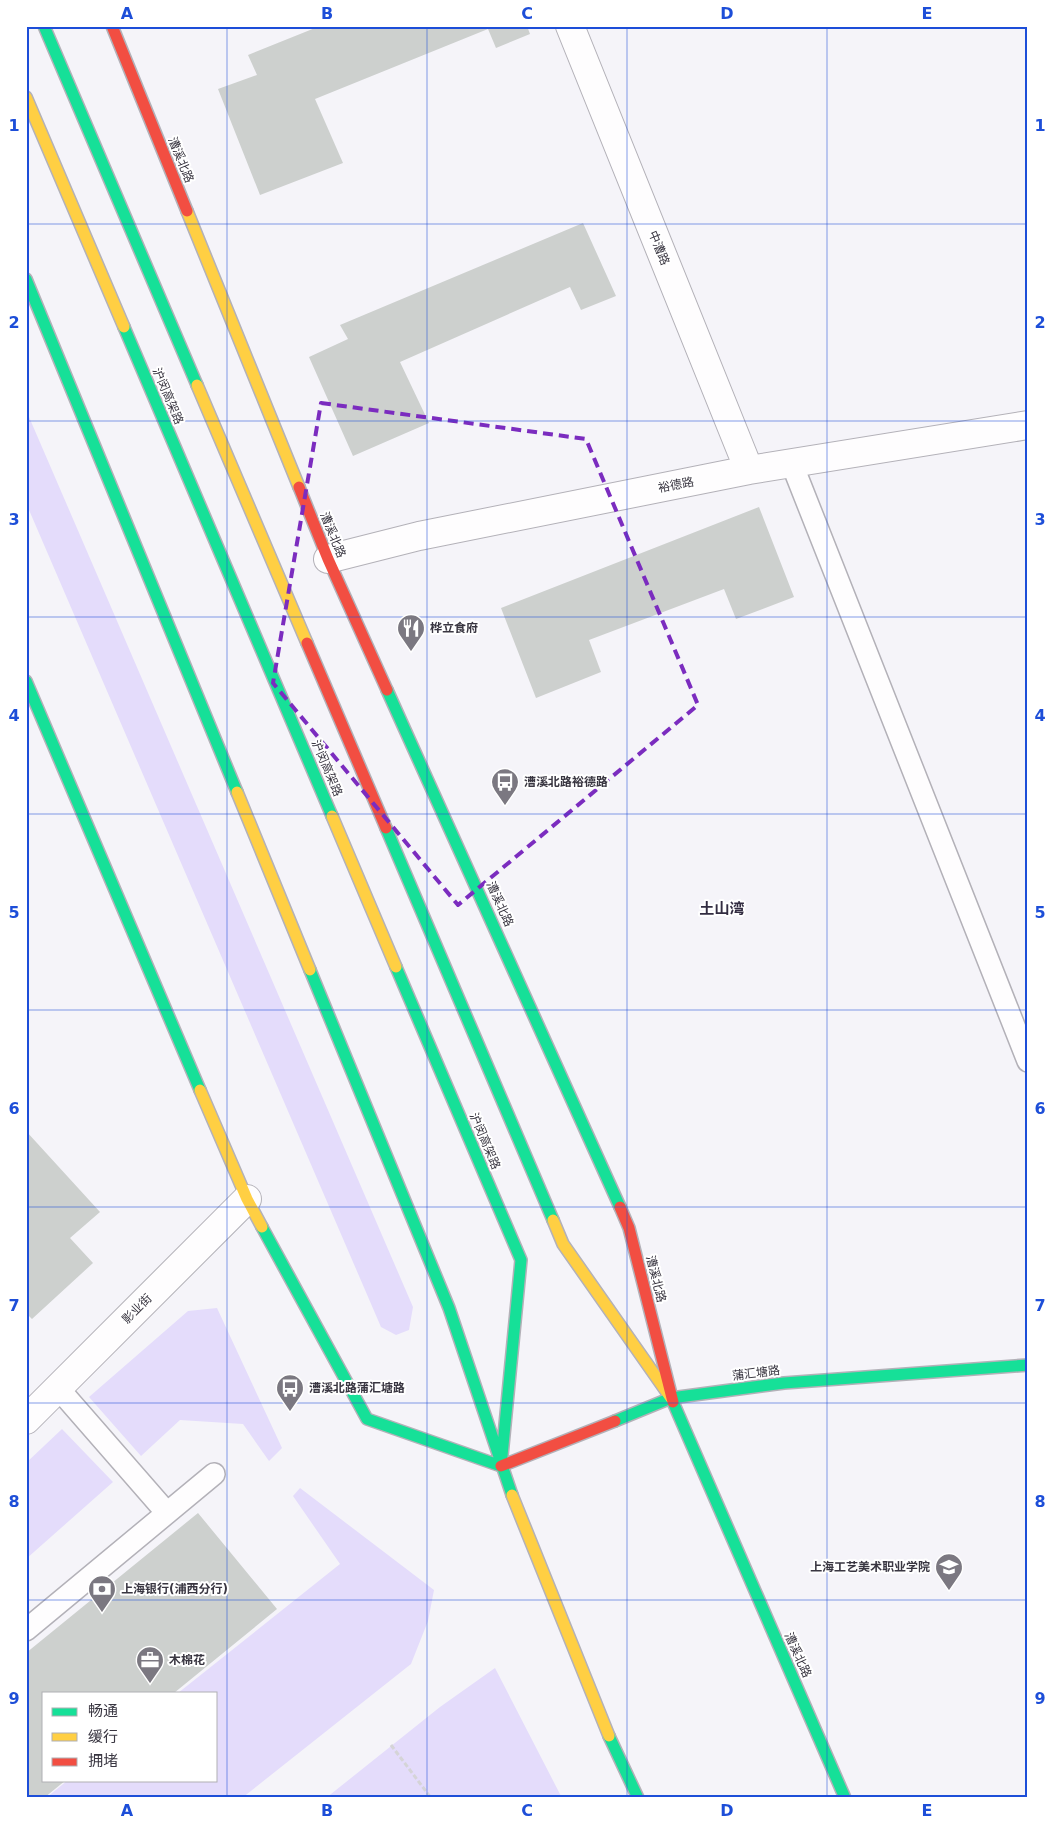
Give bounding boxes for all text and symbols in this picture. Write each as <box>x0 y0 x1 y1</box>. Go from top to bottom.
text: A <box>121 4 134 23</box>
text: B <box>321 4 333 23</box>
text: C <box>521 4 533 23</box>
text: D <box>720 4 734 23</box>
text: E <box>922 4 932 23</box>
text: 1 <box>8 116 20 135</box>
text: 1 <box>1034 116 1046 135</box>
street label: 漕溪北路 <box>166 135 196 185</box>
street label: 中漕路 <box>646 229 672 267</box>
text: 2 <box>8 313 20 332</box>
text: 2 <box>1034 313 1046 332</box>
street label: 沪闵高架路 <box>150 366 186 426</box>
street label: 裕德路 <box>657 475 695 495</box>
text: 3 <box>8 510 20 529</box>
street label: 漕溪北路 <box>318 510 348 560</box>
text: 3 <box>1034 510 1046 529</box>
restaurant icon: 桦立食府 <box>396 613 426 652</box>
place label: 桦立食府 <box>430 621 478 635</box>
text: 4 <box>8 706 20 725</box>
text: 4 <box>1034 706 1046 725</box>
street label: 沪闵高架路 <box>309 738 345 798</box>
bus stop icon: 漕溪北路裕德路 <box>490 767 520 806</box>
place label: 漕溪北路裕德路 <box>524 775 608 789</box>
street label: 漕溪北路 <box>484 879 516 929</box>
district label: 土山湾 <box>699 900 745 918</box>
text: 5 <box>8 903 20 922</box>
text: 5 <box>1034 903 1046 922</box>
text: 6 <box>8 1099 20 1118</box>
text: 6 <box>1034 1099 1046 1118</box>
street label: 沪闵高架路 <box>467 1111 503 1171</box>
street label: 漕溪北路 <box>643 1254 669 1304</box>
street label: 影业街 <box>119 1291 155 1327</box>
text: 7 <box>8 1296 20 1315</box>
text: 7 <box>1034 1296 1046 1315</box>
street label: 蒲汇塘路 <box>731 1363 781 1383</box>
bus stop icon: 漕溪北路蒲汇塘路 <box>275 1373 305 1412</box>
place label: 漕溪北路蒲汇塘路 <box>309 1381 405 1395</box>
text: 8 <box>8 1492 20 1511</box>
text: 8 <box>1034 1492 1046 1511</box>
school or university icon: 上海工艺美术职业学院 <box>934 1552 964 1591</box>
place label: 上海工艺美术职业学院 <box>810 1560 930 1574</box>
bank icon: 上海银行(浦西分行) <box>87 1574 117 1613</box>
place label: 上海银行(浦西分行) <box>121 1582 228 1596</box>
street label: 漕溪北路 <box>782 1630 814 1680</box>
office icon: 木棉花 <box>135 1645 165 1684</box>
place label: 木棉花 <box>169 1653 205 1667</box>
text: 9 <box>8 1689 20 1708</box>
text: 9 <box>1034 1689 1046 1708</box>
legend <box>42 1692 218 1782</box>
text: 畅通 <box>88 1702 118 1720</box>
text: 缓行 <box>88 1728 118 1746</box>
text: 拥堵 <box>88 1752 118 1770</box>
text: A <box>121 1801 134 1820</box>
text: B <box>321 1801 333 1820</box>
text: C <box>521 1801 533 1820</box>
text: D <box>720 1801 734 1820</box>
text: E <box>922 1801 932 1820</box>

